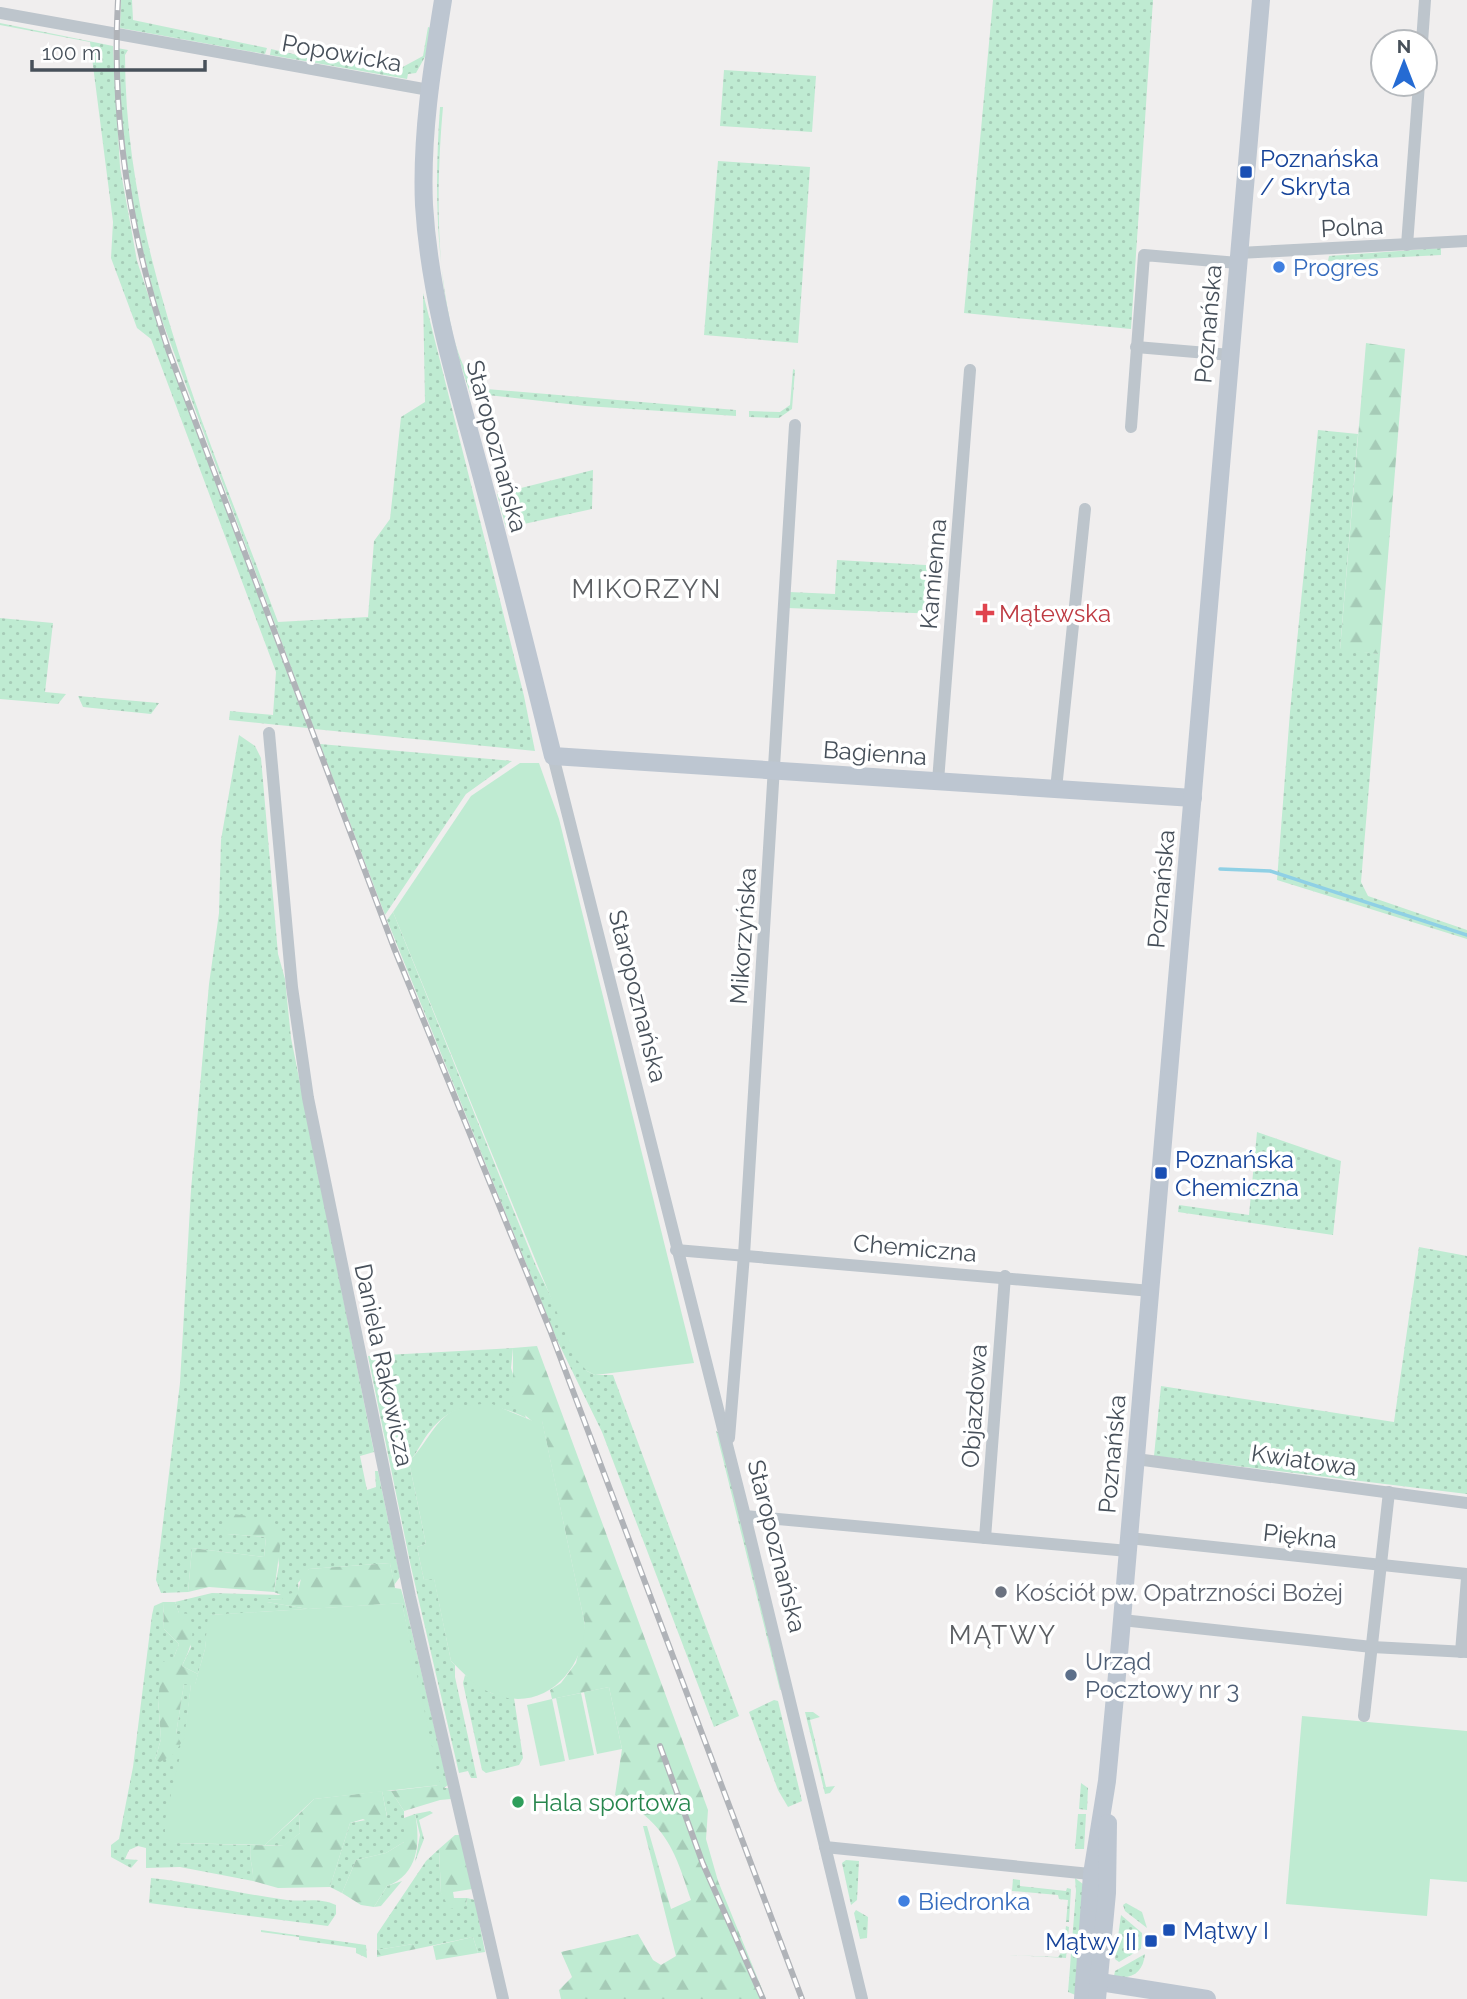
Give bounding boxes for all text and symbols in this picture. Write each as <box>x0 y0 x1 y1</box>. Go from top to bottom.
scale bar <box>32 28 205 72</box>
street label: Popowicka <box>280 28 404 78</box>
north arrow <box>1369 28 1439 98</box>
text: N <box>1397 35 1411 57</box>
text: 100 m <box>42 40 101 65</box>
place label: Poznańska / Skryta <box>1260 144 1379 201</box>
marker: Poznańska / Skryta <box>1238 164 1254 180</box>
street label: Polna <box>1320 211 1384 243</box>
place label: Progres <box>1293 253 1379 282</box>
marker: Progres <box>1271 259 1287 275</box>
street label: Poznańska <box>1188 264 1228 384</box>
street label: Staropoznańska <box>460 357 534 535</box>
street label: Kamienna <box>914 517 952 631</box>
district label: MIKORZYN <box>572 574 722 604</box>
place label: Mątewska <box>999 599 1111 628</box>
marker: Mątewska <box>977 605 993 621</box>
street label: Bagienna <box>822 735 928 771</box>
street label: Poznańska <box>1141 829 1181 949</box>
street label: Mikorzyńska <box>724 867 762 1005</box>
street label: Staropoznańska <box>603 907 673 1085</box>
place label: Poznańska Chemiczna <box>1175 1145 1299 1202</box>
marker: Poznańska Chemiczna <box>1153 1165 1169 1181</box>
street label: Chemiczna <box>852 1228 978 1268</box>
street label: Daniela Rakowicza <box>348 1261 420 1469</box>
street label: Objazdowa <box>955 1343 993 1469</box>
street label: Poznańska <box>1092 1394 1132 1514</box>
street label: Kwiatowa <box>1249 1438 1359 1482</box>
street label: Staropoznańska <box>742 1457 812 1635</box>
street label: Piękna <box>1262 1518 1338 1554</box>
place label: Kościół pw. Opatrzności Bożej <box>1015 1578 1343 1607</box>
marker: Kościół pw. Opatrzności Bożej <box>993 1584 1009 1600</box>
district label: MĄTWY <box>949 1620 1057 1650</box>
place label: Urząd Pocztowy nr 3 <box>1085 1647 1239 1704</box>
marker: Urząd Pocztowy nr 3 <box>1063 1667 1079 1683</box>
place label: Hala sportowa <box>532 1788 691 1817</box>
marker: Hala sportowa <box>510 1794 526 1810</box>
place label: Biedronka <box>918 1887 1030 1916</box>
marker: Biedronka <box>896 1893 912 1909</box>
place label: Mątwy I <box>1183 1916 1269 1945</box>
marker: Mątwy I <box>1161 1922 1177 1938</box>
place label: Mątwy II <box>1045 1927 1137 1956</box>
marker: Mątwy II <box>1143 1933 1159 1949</box>

